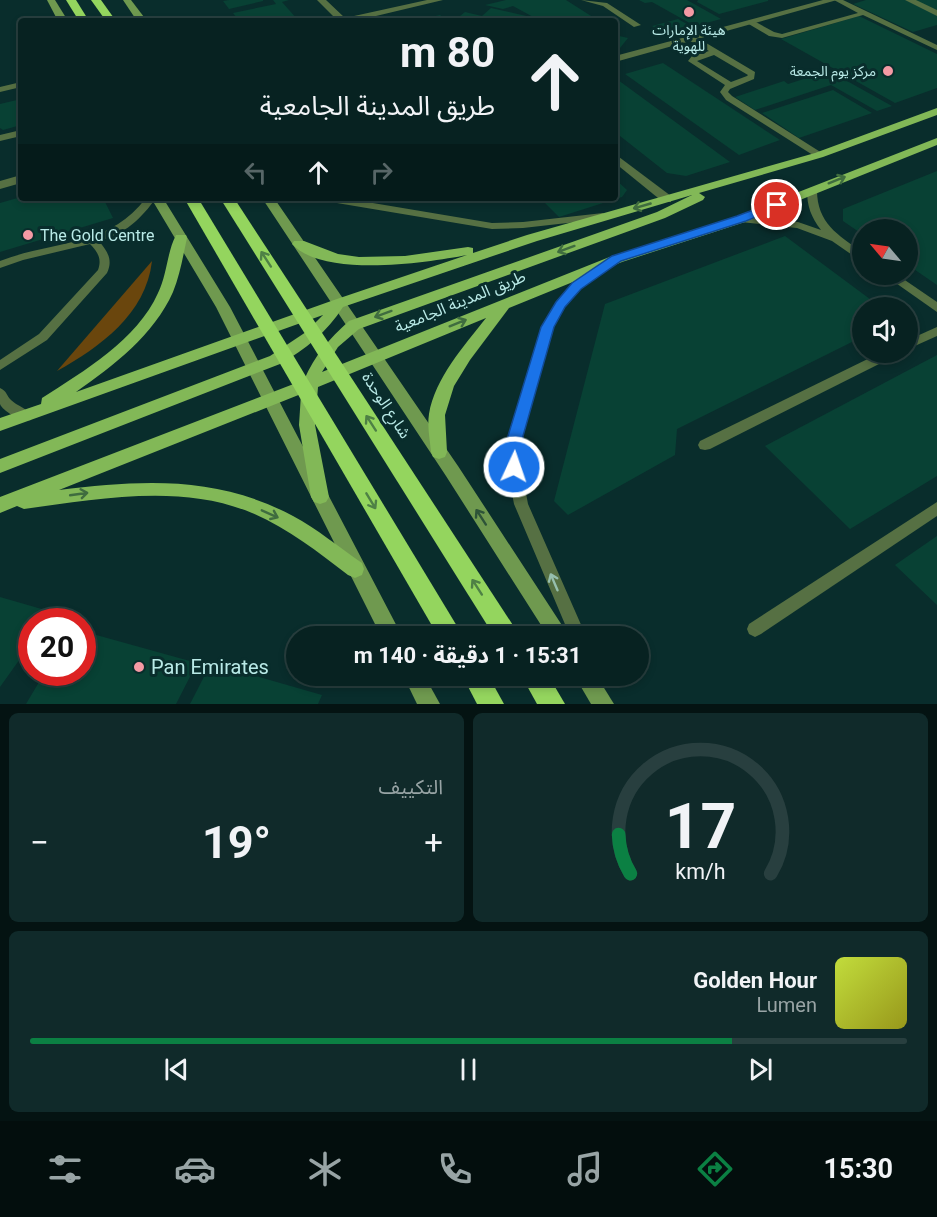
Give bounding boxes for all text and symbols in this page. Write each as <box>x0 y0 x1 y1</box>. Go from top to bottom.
marker: هيئة الإمارات للهوية <box>682 5 696 19</box>
place label: هيئة الإمارات للهوية <box>652 22 726 55</box>
text: 80 m <box>400 28 495 77</box>
icon: ahead <box>516 42 594 120</box>
place label: مركز يوم الجمعة <box>790 63 876 82</box>
marker: مركز يوم الجمعة <box>881 64 895 78</box>
text: طريق المدينة الجامعية <box>260 90 495 122</box>
icon: left <box>239 156 272 189</box>
icon: ahead <box>302 156 335 189</box>
icon: right <box>365 156 398 189</box>
one-way arrow <box>827 174 846 185</box>
pin <box>751 179 802 230</box>
icon: arrive <box>760 188 793 221</box>
one-way arrow <box>633 201 652 212</box>
north arrow <box>852 219 918 285</box>
map controls <box>852 219 918 363</box>
place label: The Gold Centre <box>40 226 154 245</box>
marker: The Gold Centre <box>21 228 35 242</box>
one-way arrow <box>557 244 576 255</box>
one-way arrow <box>260 251 272 267</box>
street label: طريق المدينة الجامعية <box>392 266 529 337</box>
button: sound <box>852 297 918 363</box>
one-way arrow <box>374 310 392 321</box>
one-way arrow <box>448 317 467 328</box>
street label: شارع الوحدة <box>356 369 415 444</box>
one-way arrow <box>365 415 377 432</box>
position arrow <box>482 435 546 499</box>
one-way arrow <box>68 489 88 500</box>
one-way arrow <box>365 492 377 509</box>
one-way arrow <box>260 508 278 520</box>
one-way arrow <box>475 508 488 525</box>
one-way arrow <box>548 574 560 592</box>
one-way arrow <box>470 579 482 596</box>
speed limit sign: 20 <box>18 608 96 686</box>
text: 15:31 · 1 دقيقة · 140 m <box>354 643 581 668</box>
place label: Pan Emirates <box>151 655 269 679</box>
marker: Pan Emirates <box>132 660 146 674</box>
text: التكييف <box>379 775 443 799</box>
text: 17 <box>665 790 736 863</box>
text: 19° <box>202 816 271 869</box>
text: − <box>30 823 49 862</box>
text: + <box>424 823 443 862</box>
text: km/h <box>675 860 726 885</box>
text: Golden Hour <box>693 968 817 993</box>
text: Lumen <box>756 993 817 1017</box>
icon: previous <box>160 1053 193 1086</box>
icon: pause <box>452 1053 485 1086</box>
icon: next <box>744 1053 777 1086</box>
icon: filters <box>44 1148 86 1190</box>
icon: car <box>174 1148 216 1190</box>
icon: climate <box>304 1148 346 1190</box>
icon: phone <box>434 1148 476 1190</box>
icon: music <box>564 1148 606 1190</box>
icon: directions <box>694 1148 736 1190</box>
text: 15:30 <box>823 1153 893 1185</box>

